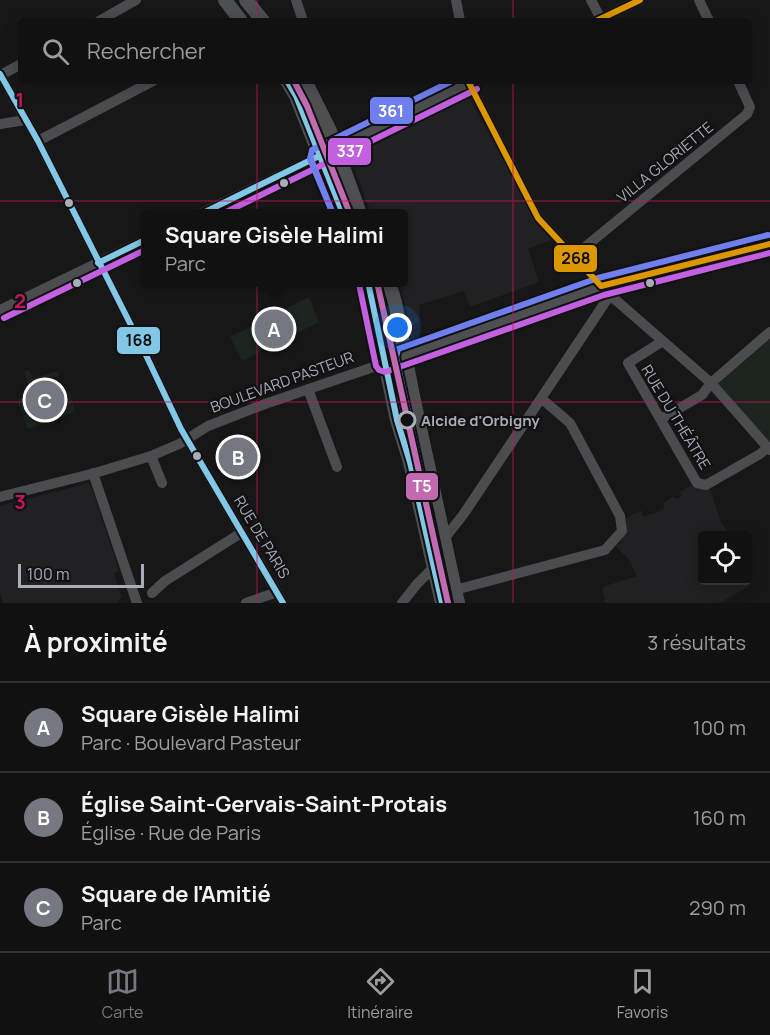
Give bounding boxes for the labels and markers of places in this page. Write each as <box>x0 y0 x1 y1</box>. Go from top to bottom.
unlabelled marker <box>278 177 290 189</box>
unlabelled marker <box>63 197 75 209</box>
unlabelled marker <box>71 277 83 289</box>
unlabelled marker <box>644 277 656 289</box>
pin: A <box>254 306 294 352</box>
pin: C <box>26 378 64 422</box>
place label: Alcide d'Orbigny <box>421 410 540 431</box>
marker: Alcide d'Orbigny <box>398 411 416 429</box>
pin: B <box>218 434 258 480</box>
unlabelled marker <box>191 450 203 462</box>

